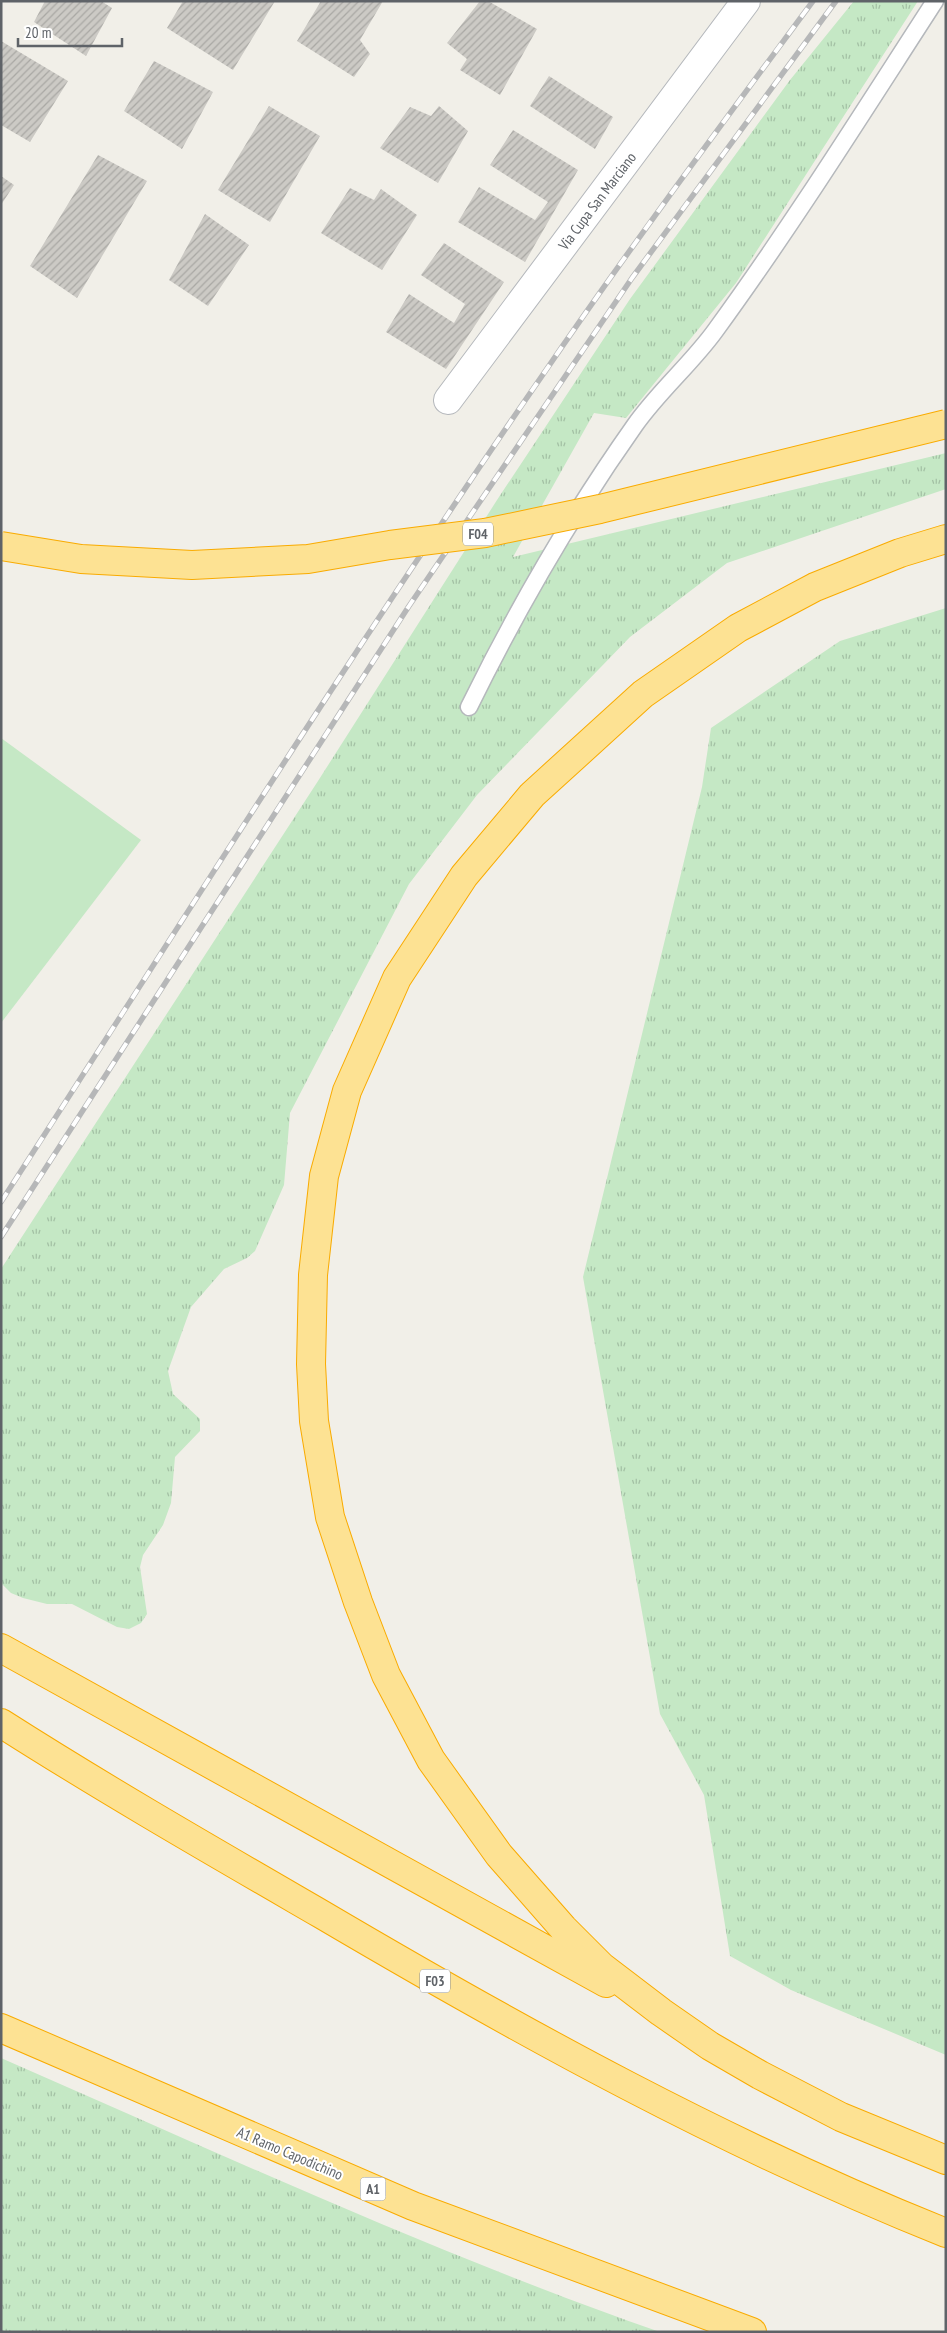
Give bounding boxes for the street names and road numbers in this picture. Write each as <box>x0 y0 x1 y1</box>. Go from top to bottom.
street label: Via Cupa San Marciano <box>553 148 640 255</box>
road number: F04 <box>463 522 493 546</box>
road number: F03 <box>420 1970 450 1992</box>
street label: A1 Ramo Capodichino <box>234 2122 346 2184</box>
road number: A1 <box>360 2178 386 2200</box>

